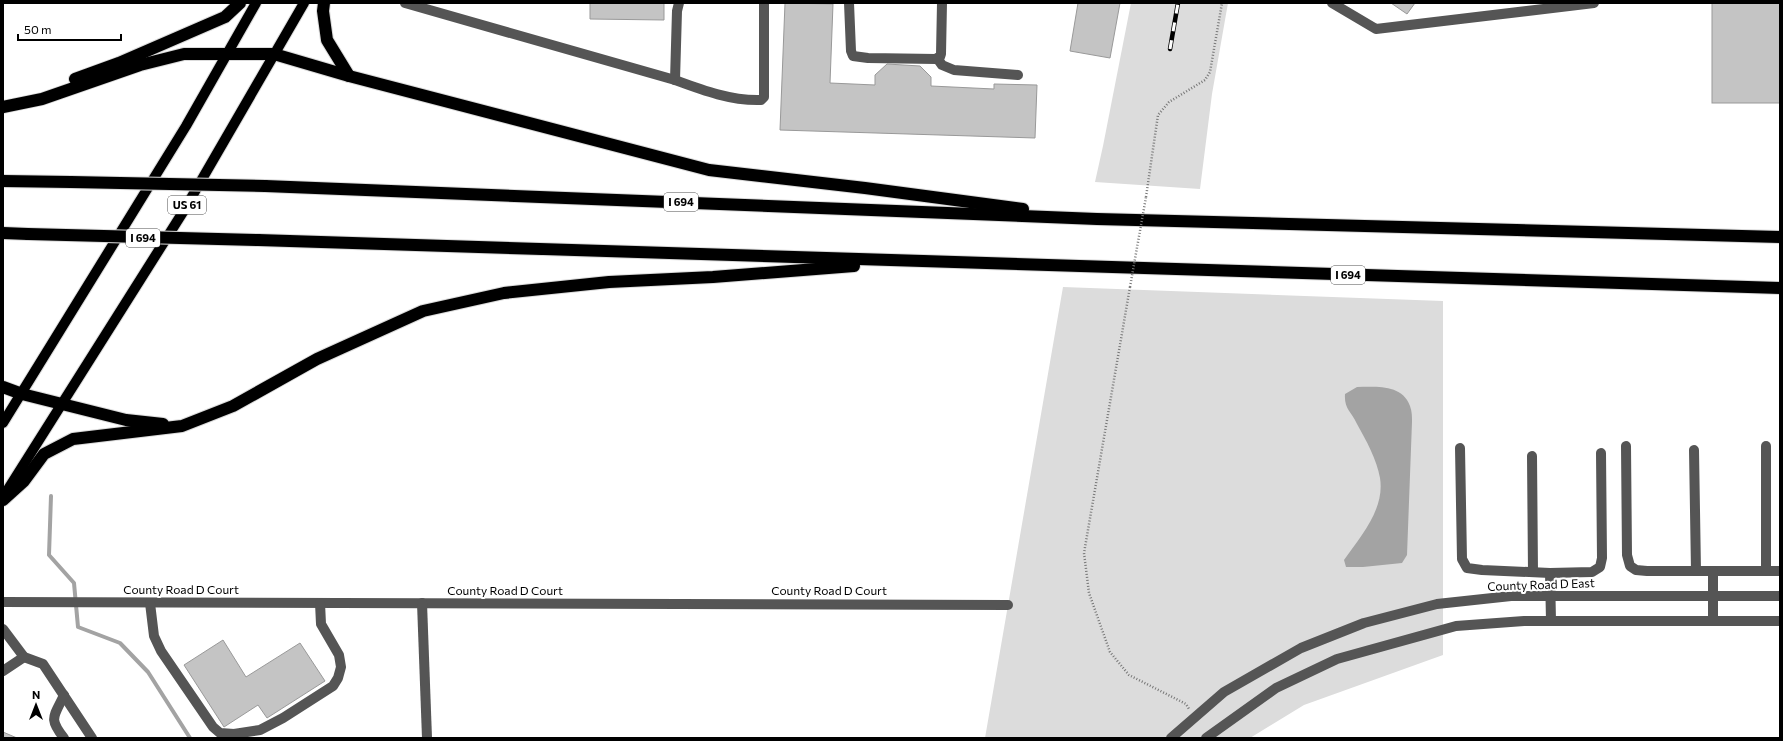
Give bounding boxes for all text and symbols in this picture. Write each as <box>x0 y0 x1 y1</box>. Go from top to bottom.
scale bar <box>18 16 121 42</box>
text: 50 m <box>24 22 52 36</box>
road number: I 694 <box>664 193 698 211</box>
road number: US 61 <box>168 196 206 214</box>
road number: I 694 <box>126 229 160 247</box>
road number: I 694 <box>1331 266 1365 284</box>
street label: County Road D East <box>1487 575 1595 593</box>
street label: County Road D Court <box>123 582 239 596</box>
street label: County Road D Court <box>447 583 563 597</box>
street label: County Road D Court <box>771 583 887 597</box>
north arrow <box>16 685 56 725</box>
text: N <box>32 688 40 701</box>

